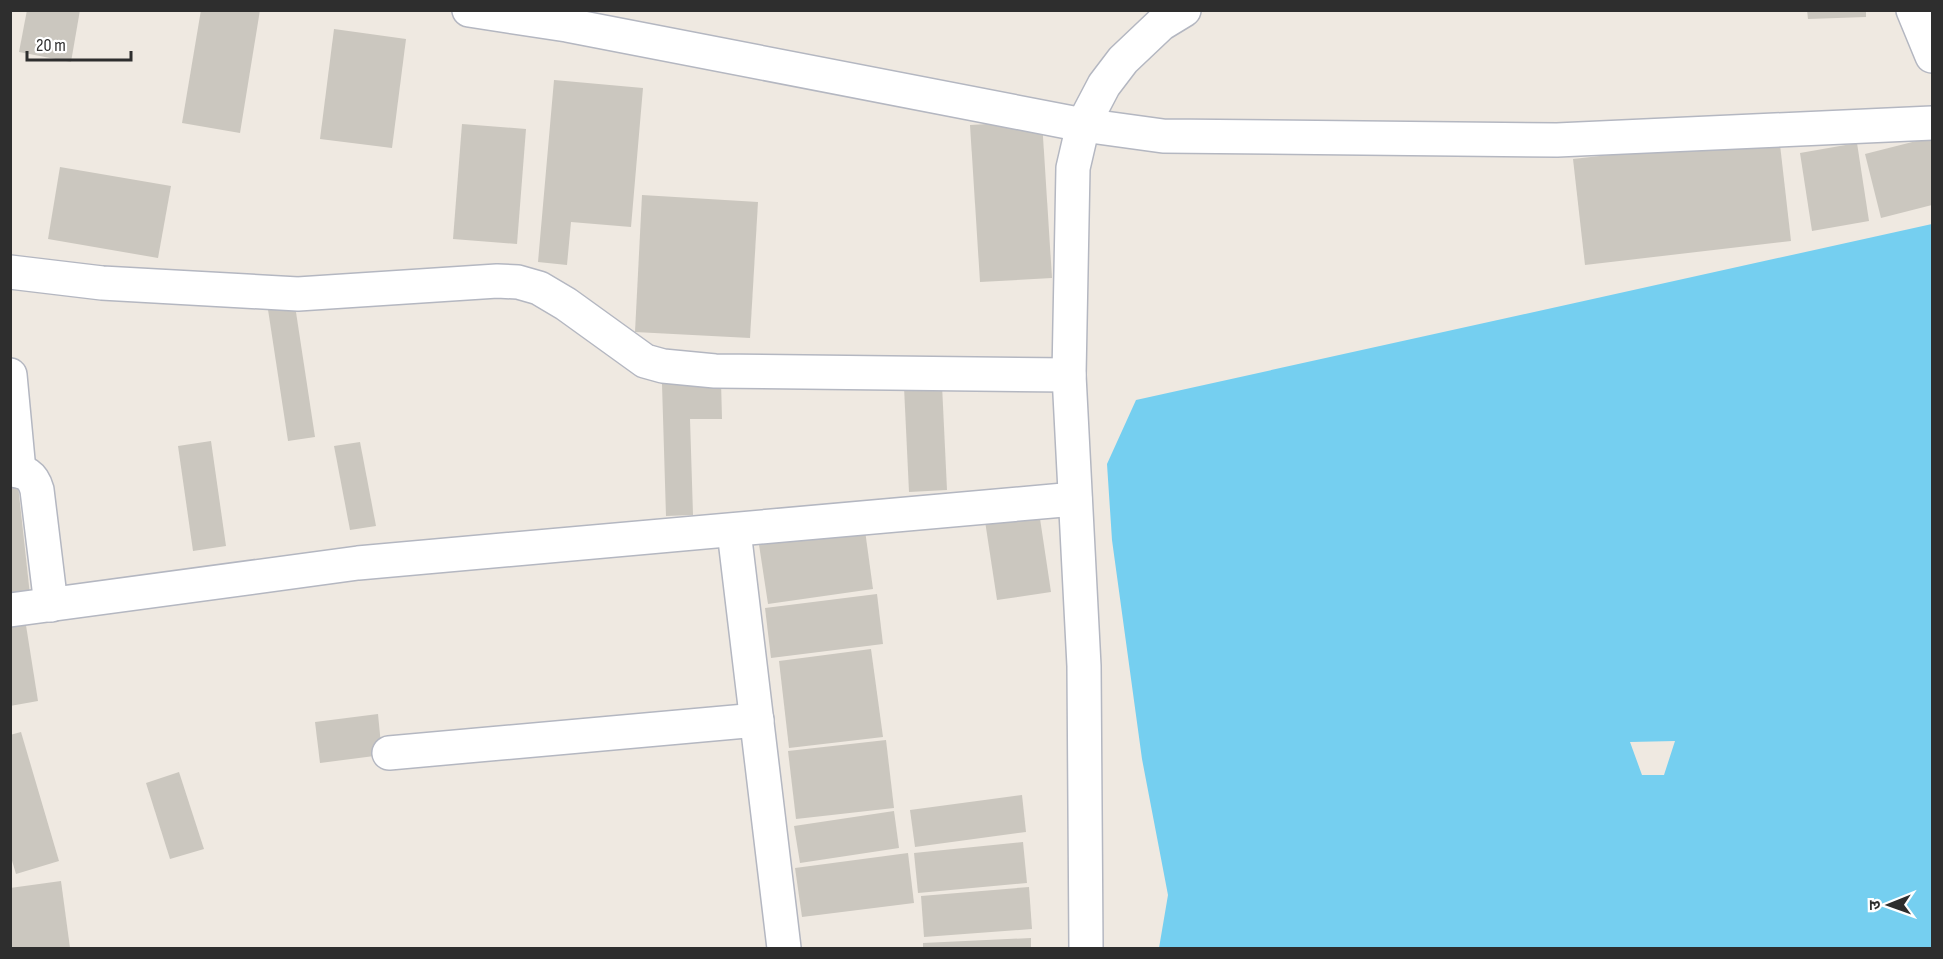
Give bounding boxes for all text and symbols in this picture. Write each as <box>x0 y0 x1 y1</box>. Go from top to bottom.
scale bar <box>27 24 130 62</box>
text: 20 m <box>36 35 66 56</box>
north arrow <box>1859 875 1919 935</box>
text: उ <box>1866 900 1885 910</box>

